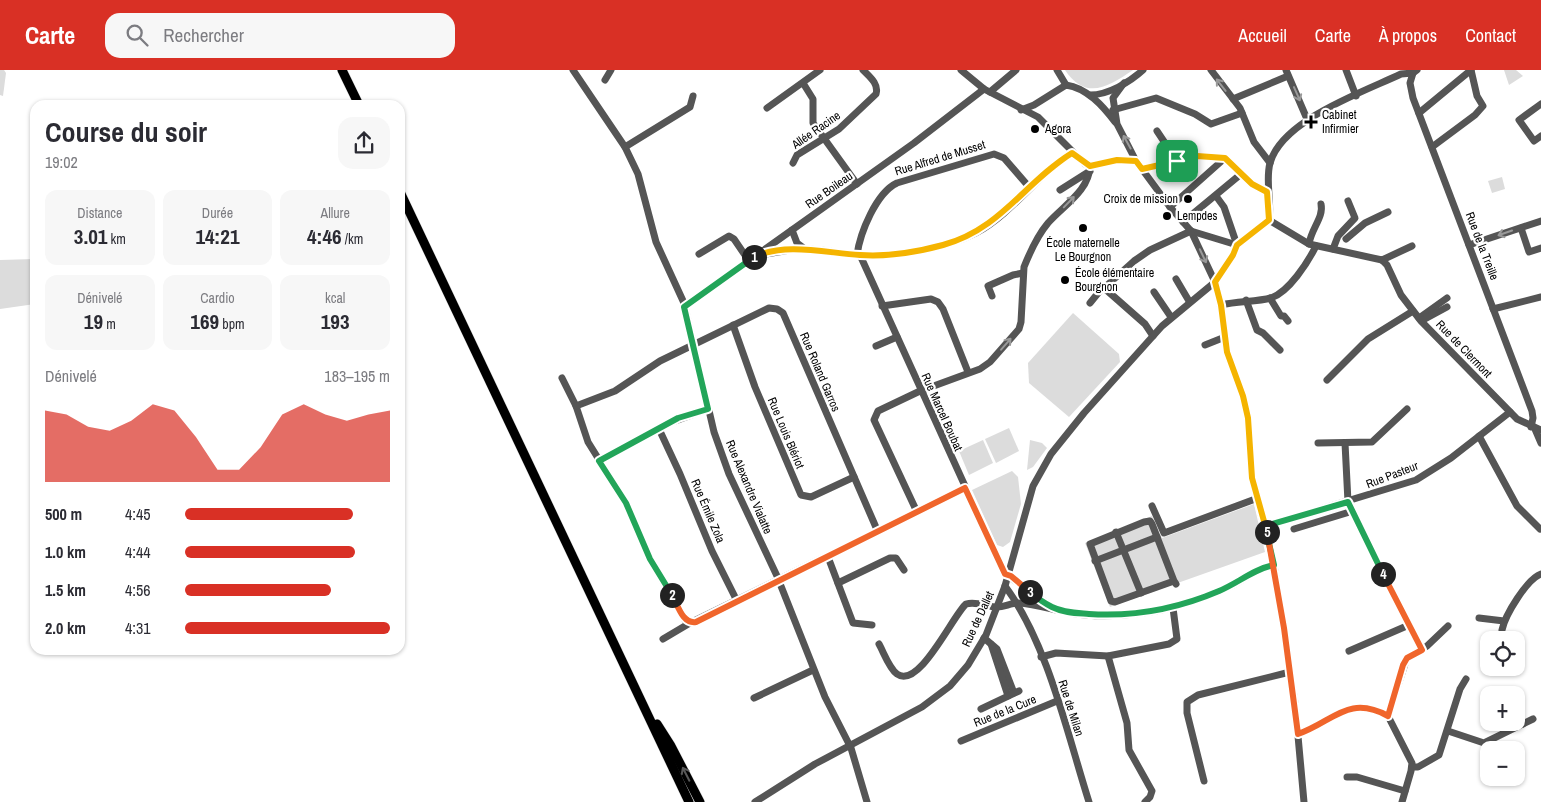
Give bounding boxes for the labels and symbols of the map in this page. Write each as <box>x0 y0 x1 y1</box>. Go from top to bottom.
one-way arrow <box>1216 79 1227 92</box>
one-way arrow <box>1292 86 1302 101</box>
street label: Allée Racine <box>788 107 843 153</box>
place label: Cabinet Infirmier <box>1322 107 1359 137</box>
marker: Cabinet Infirmier <box>1304 115 1318 129</box>
place label: Agora <box>1044 121 1072 137</box>
marker: Agora <box>1029 123 1041 135</box>
one-way arrow <box>1122 135 1132 150</box>
street label: Rue Alfred de Musset <box>893 137 988 179</box>
pin <box>1156 140 1198 182</box>
street label: Rue Boileau <box>802 168 856 212</box>
place label: Croix de mission <box>1104 191 1178 207</box>
marker: Croix de mission <box>1182 193 1194 205</box>
one-way arrow <box>1063 196 1076 208</box>
place label: Lempdes <box>1177 208 1218 224</box>
marker: Lempdes <box>1161 210 1173 222</box>
street label: Rue de la Treille <box>1462 210 1502 282</box>
marker: École maternelle Le Bourgnon <box>1077 222 1089 234</box>
one-way arrow <box>1498 229 1514 238</box>
place label: École maternelle Le Bourgnon <box>1046 235 1120 265</box>
pin: 1 <box>742 244 766 270</box>
one-way arrow <box>1199 248 1208 263</box>
place label: École élémentaire Bourgnon <box>1075 265 1154 295</box>
marker: École élémentaire Bourgnon <box>1059 274 1071 286</box>
street label: Rue de Clermont <box>1432 317 1496 381</box>
street label: Rue Roland Garros <box>796 330 844 414</box>
one-way arrow <box>1000 337 1012 350</box>
street label: Rue Marcel Boubat <box>918 370 967 454</box>
street label: Rue Louis Blériot <box>764 395 808 471</box>
street label: Rue Alexandre Vialatte <box>722 438 776 536</box>
street label: Rue Pasteur <box>1364 457 1421 492</box>
street label: Rue Émile Zola <box>687 477 729 546</box>
pin: 5 <box>1254 520 1280 544</box>
pin: 4 <box>1370 562 1396 586</box>
pin: 3 <box>1018 580 1042 604</box>
pin: 2 <box>660 582 684 608</box>
street label: Rue de Dallet <box>958 588 998 649</box>
street label: Rue de Milan <box>1054 678 1088 738</box>
street label: Rue de la Cure <box>971 691 1039 731</box>
one-way arrow <box>681 767 690 782</box>

